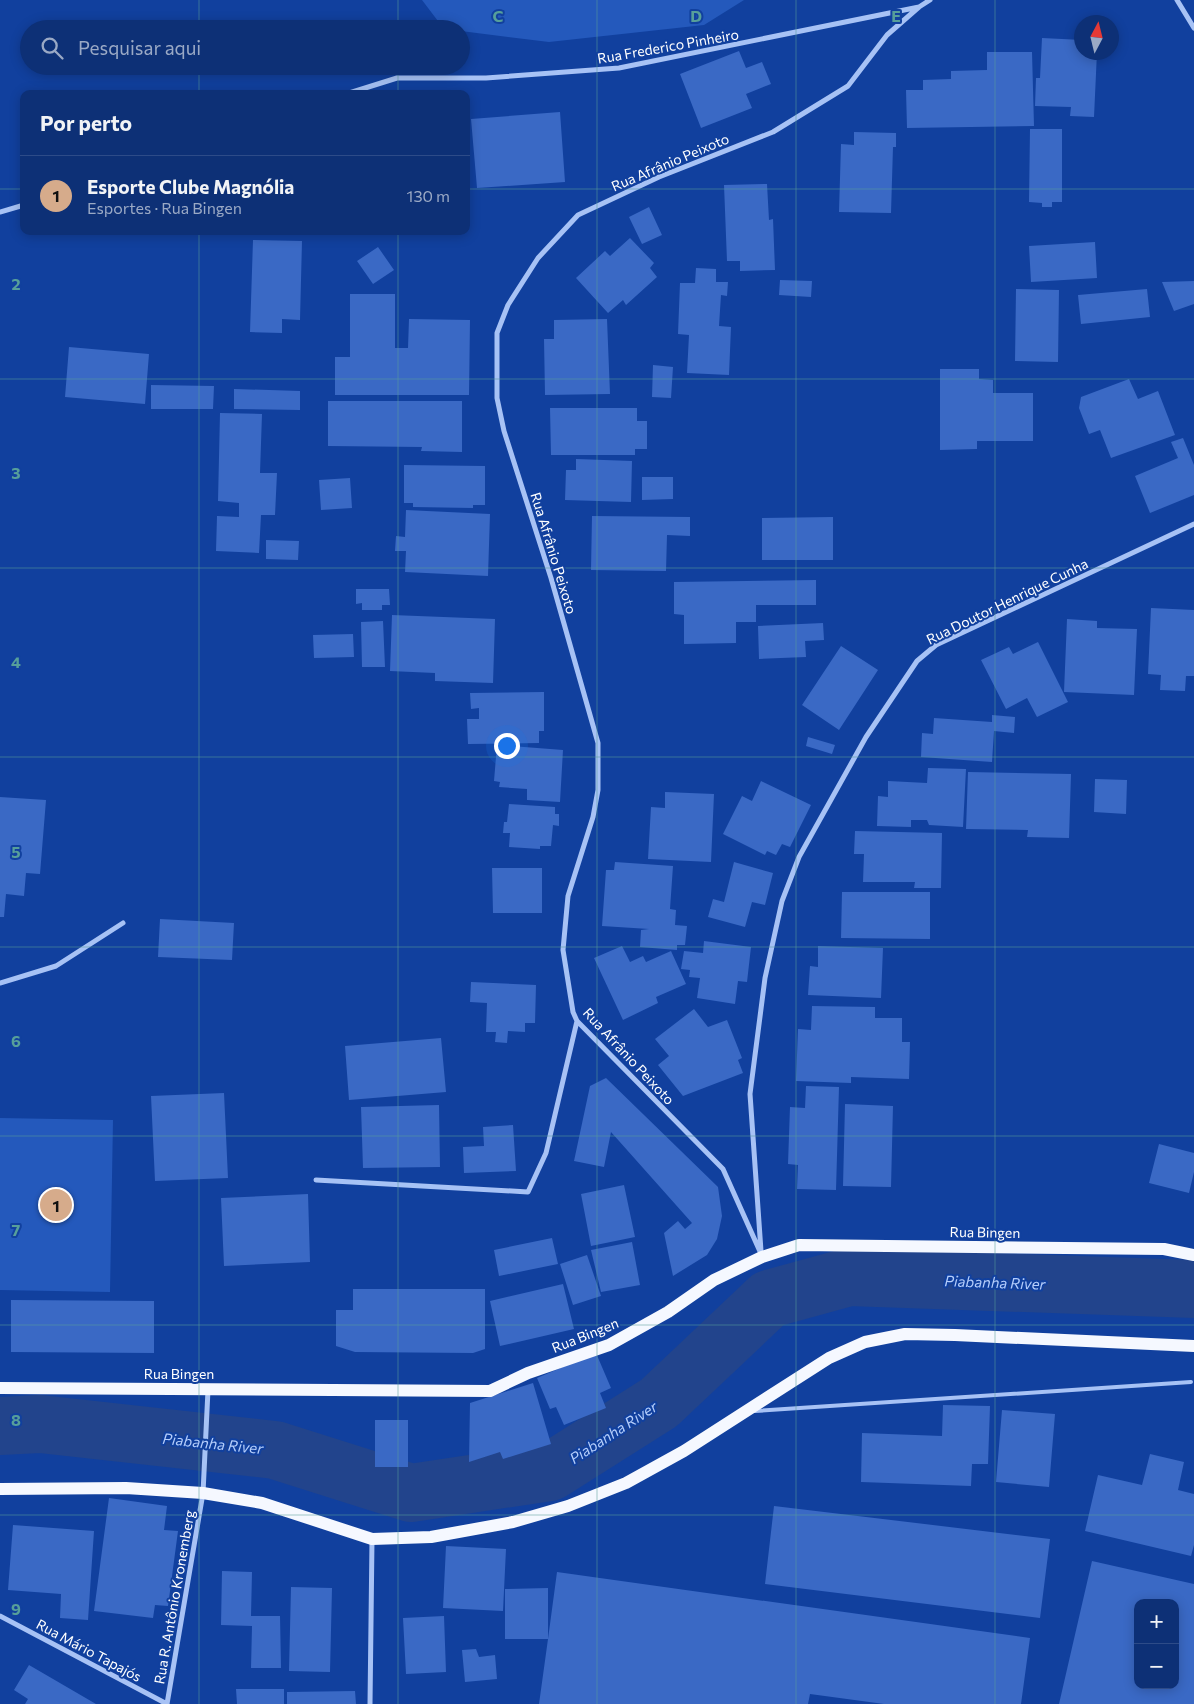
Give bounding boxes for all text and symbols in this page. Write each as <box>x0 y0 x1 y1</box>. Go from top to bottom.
text: C <box>493 6 504 25</box>
text: D <box>690 6 702 25</box>
text: E <box>891 6 901 25</box>
north arrow <box>1074 15 1119 60</box>
search box <box>20 20 470 75</box>
street label: Rua Frederico Pinheiro <box>596 25 740 67</box>
icon: search <box>38 34 66 62</box>
text: Pesquisar aqui <box>78 36 201 59</box>
text: Por perto <box>40 110 132 135</box>
street label: Rua Afrânio Peixoto <box>609 129 731 195</box>
text: Esporte Clube Magnólia <box>87 175 294 198</box>
text: 1 <box>52 186 60 205</box>
text: 130 m <box>407 186 450 205</box>
text: Esportes · Rua Bingen <box>87 198 242 217</box>
text: 2 <box>11 274 21 293</box>
text: 3 <box>11 463 21 482</box>
street label: Rua Afrânio Peixoto <box>527 490 581 616</box>
street label: Rua Doutor Henrique Cunha <box>923 554 1091 648</box>
text: 4 <box>11 652 21 671</box>
your location <box>494 733 520 759</box>
text: 5 <box>11 842 21 861</box>
street label: Rua Afrânio Peixoto <box>580 1004 678 1108</box>
text: 6 <box>11 1031 21 1050</box>
pin: 1 <box>40 1186 72 1224</box>
text: 7 <box>12 1220 21 1239</box>
street label: Rua Bingen <box>950 1223 1020 1241</box>
water label: Piabanha River <box>944 1271 1047 1293</box>
street label: Rua Bingen <box>549 1314 621 1356</box>
street label: Rua Bingen <box>144 1365 214 1382</box>
water label: Piabanha River <box>566 1396 661 1467</box>
text: 8 <box>11 1410 21 1429</box>
water label: Piabanha River <box>162 1429 265 1457</box>
street label: Rua R. Antônio Kronemberg <box>150 1508 198 1685</box>
text: 9 <box>11 1599 21 1618</box>
map controls <box>1134 1599 1179 1689</box>
button: + <box>1134 1599 1179 1644</box>
street label: Rua Mário Tapajós <box>33 1615 145 1685</box>
button: − <box>1134 1644 1179 1689</box>

